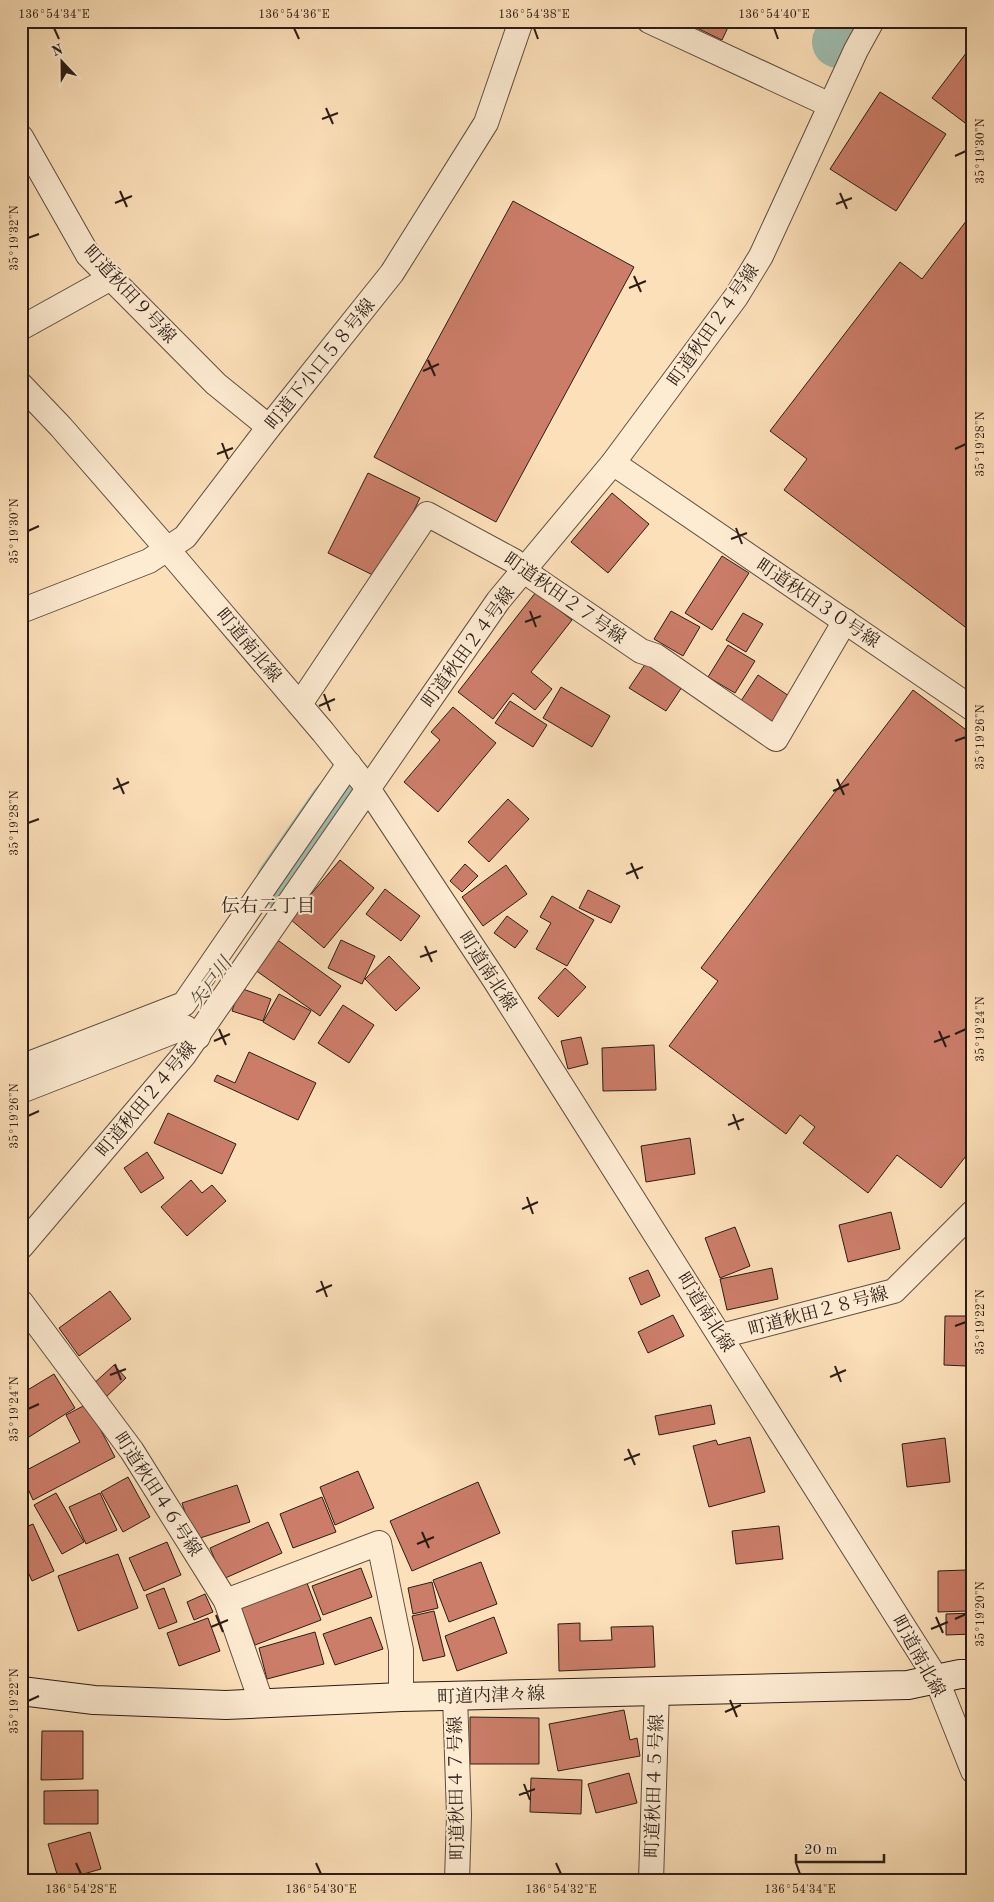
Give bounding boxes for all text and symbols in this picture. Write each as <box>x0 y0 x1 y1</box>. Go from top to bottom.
text: 136°54'34"E <box>18 8 90 21</box>
text: 136°54'36"E <box>258 8 330 21</box>
text: 136°54'38"E <box>498 8 570 21</box>
text: 136°54'40"E <box>738 8 810 21</box>
north arrow <box>38 38 88 88</box>
text: N <box>50 42 65 59</box>
text: 35°19'30"N <box>974 118 987 184</box>
text: 35°19'32"N <box>8 205 21 271</box>
street label: 町道秋田９号線 <box>80 241 180 347</box>
street label: 町道秋田２４号線 <box>664 260 762 390</box>
street label: 町道下小口５８号線 <box>261 295 379 433</box>
text: 35°19'28"N <box>974 411 987 477</box>
text: 35°19'30"N <box>8 498 21 564</box>
street label: 町道秋田２７号線 <box>500 549 630 647</box>
street label: 町道秋田３０号線 <box>753 554 883 652</box>
street label: 町道秋田２４号線 <box>418 583 518 711</box>
street label: 町道南北線 <box>212 604 286 686</box>
text: 35°19'26"N <box>974 704 987 770</box>
text: 35°19'28"N <box>8 790 21 856</box>
district label: 伝右二丁目 <box>220 896 316 917</box>
street label: 町道南北線 <box>455 928 521 1014</box>
water label: 矢戸川 <box>186 952 238 1012</box>
text: 35°19'24"N <box>974 996 987 1062</box>
street label: 町道秋田２４号線 <box>92 1037 200 1161</box>
text: 35°19'26"N <box>8 1083 21 1149</box>
street label: 町道南北線 <box>674 1269 738 1355</box>
street label: 町道秋田２８号線 <box>746 1283 890 1339</box>
text: 35°19'22"N <box>974 1289 987 1355</box>
text: 35°19'24"N <box>8 1376 21 1442</box>
street label: 町道秋田４６号線 <box>110 1428 206 1560</box>
text: 35°19'20"N <box>974 1581 987 1647</box>
street label: 町道南北線 <box>888 1612 950 1700</box>
text: 35°19'22"N <box>8 1668 21 1734</box>
street label: 町道内津々線 <box>437 1683 545 1707</box>
street label: 町道秋田４５号線 <box>641 1714 667 1858</box>
street label: 町道秋田４７号線 <box>445 1716 467 1860</box>
scale bar <box>796 1832 884 1864</box>
text: 20 m <box>804 1843 838 1858</box>
text: 136°54'28"E <box>45 1883 117 1896</box>
text: 136°54'30"E <box>285 1883 357 1896</box>
text: 136°54'32"E <box>525 1883 597 1896</box>
text: 136°54'34"E <box>764 1883 836 1896</box>

